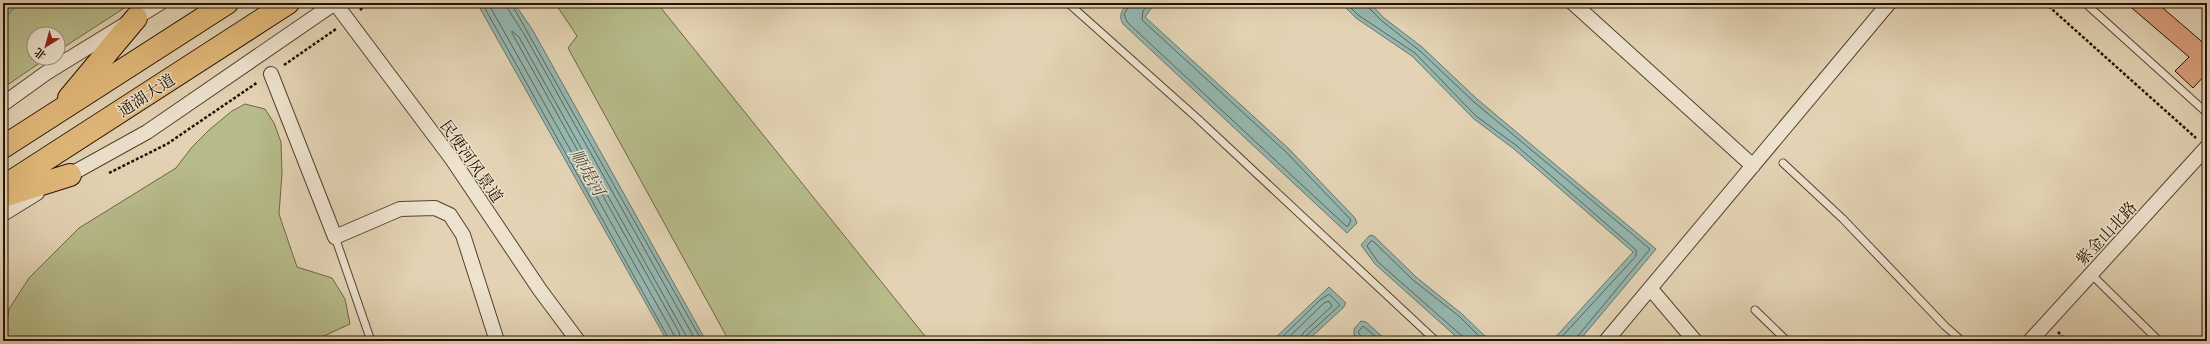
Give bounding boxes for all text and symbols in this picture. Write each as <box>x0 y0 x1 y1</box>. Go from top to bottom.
north arrow <box>26 26 66 66</box>
text: 北 <box>31 44 49 64</box>
street label: 通湖大道 <box>113 68 179 122</box>
street label: 民便河风景道 <box>435 115 509 207</box>
water label: 顺堤河 <box>564 144 613 203</box>
street label: 紫金山北路 <box>2070 196 2142 270</box>

